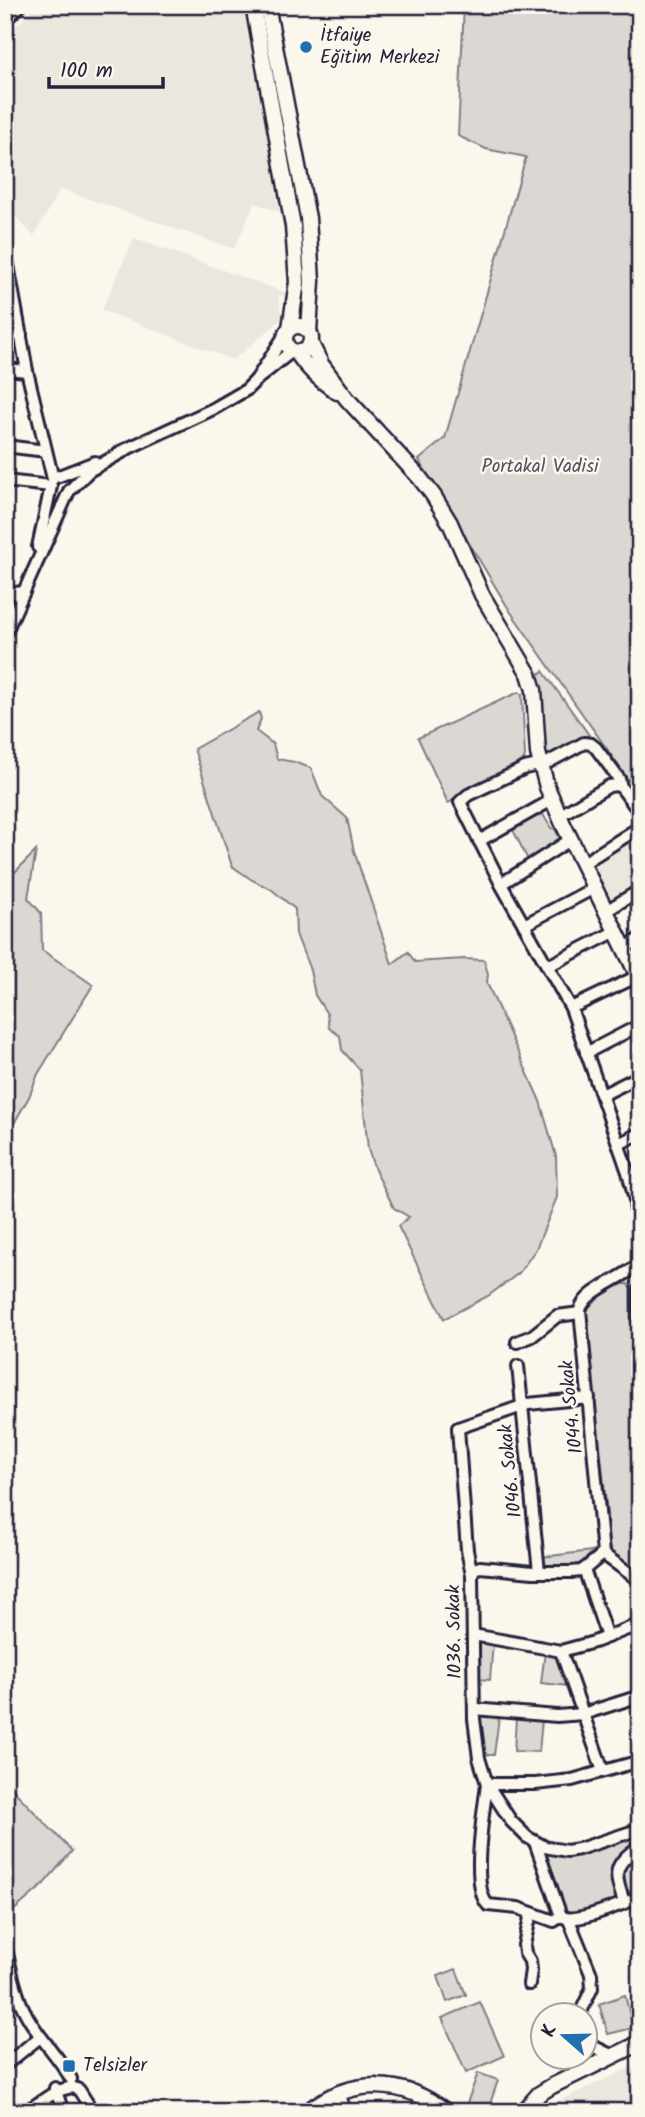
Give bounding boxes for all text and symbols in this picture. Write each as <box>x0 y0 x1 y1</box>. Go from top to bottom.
place label: İtfaiye Eğitim Merkezi <box>320 21 441 73</box>
marker: İtfaiye Eğitim Merkezi <box>298 39 314 55</box>
scale bar <box>49 46 163 90</box>
text: 100 m <box>60 55 113 88</box>
park label: Portakal Vadisi <box>481 452 600 482</box>
street label: 1044. Sokak <box>552 1359 592 1455</box>
street label: 1046. Sokak <box>491 1423 531 1519</box>
street label: 1036. Sokak <box>439 1584 471 1679</box>
north arrow <box>530 2002 600 2072</box>
text: K <box>534 2020 566 2041</box>
place label: Telsizler <box>83 2051 149 2081</box>
marker: Telsizler <box>61 2058 77 2074</box>

